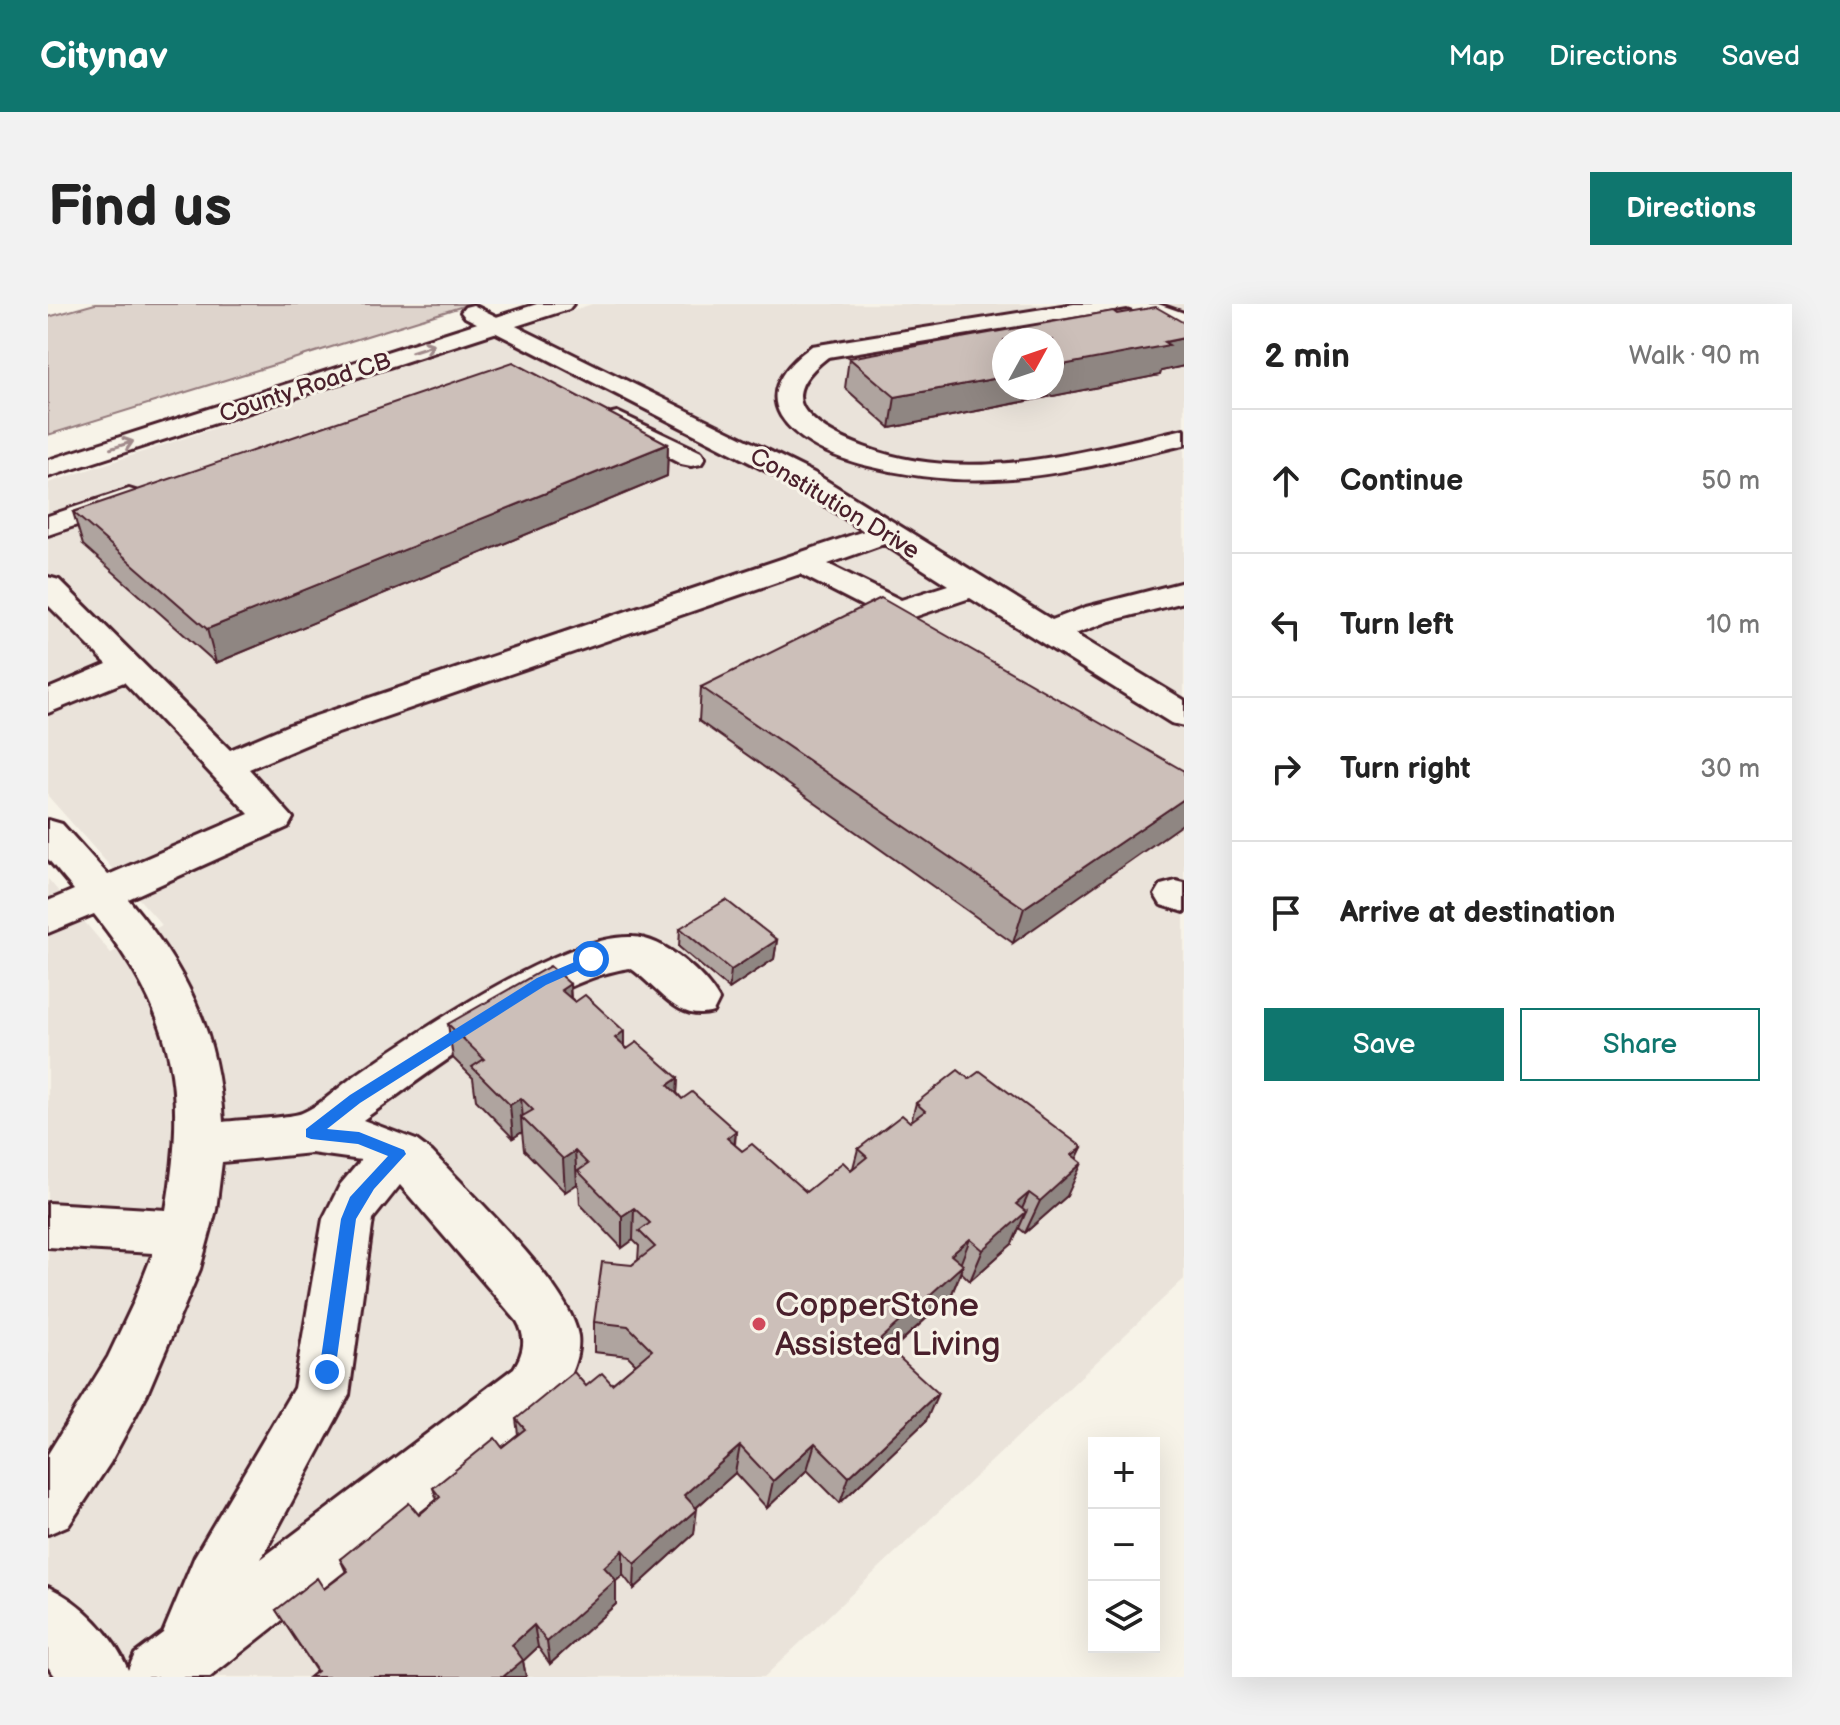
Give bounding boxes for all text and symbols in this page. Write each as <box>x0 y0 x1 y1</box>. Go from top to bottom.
text: Citynav <box>40 34 167 79</box>
text: Map <box>1448 40 1505 73</box>
text: Directions <box>1549 40 1677 73</box>
text: Saved <box>1721 40 1800 73</box>
button: Directions <box>1590 172 1792 245</box>
text: Find us <box>48 175 232 242</box>
north arrow <box>992 328 1064 400</box>
text: 2 min <box>1264 336 1350 377</box>
one-way arrow <box>410 340 435 355</box>
text: Walk · 90 m <box>1629 341 1760 372</box>
street label: County Road CB <box>216 346 395 429</box>
one-way arrow <box>109 437 135 452</box>
street label: Constitution Drive <box>745 441 925 566</box>
icon: ahead <box>1264 459 1308 503</box>
text: Continue <box>1340 463 1463 499</box>
text: 50 m <box>1701 466 1760 497</box>
icon: left <box>1264 603 1308 647</box>
text: Turn left <box>1340 607 1454 643</box>
text: 10 m <box>1706 610 1760 641</box>
icon: right <box>1264 747 1308 791</box>
text: Turn right <box>1340 751 1471 787</box>
text: 30 m <box>1700 754 1760 785</box>
icon: arrive <box>1264 891 1308 935</box>
text: Arrive at destination <box>1340 895 1616 931</box>
route start <box>573 941 609 977</box>
button: Save <box>1264 1008 1504 1081</box>
button: Share <box>1520 1008 1760 1081</box>
place label: CopperStone Assisted Living <box>775 1285 1001 1365</box>
marker: CopperStone Assisted Living <box>750 1315 768 1333</box>
route end <box>309 1354 345 1390</box>
map controls <box>1088 1437 1160 1653</box>
button: + <box>1088 1437 1160 1509</box>
button: − <box>1088 1509 1160 1581</box>
button: layers <box>1088 1581 1160 1653</box>

